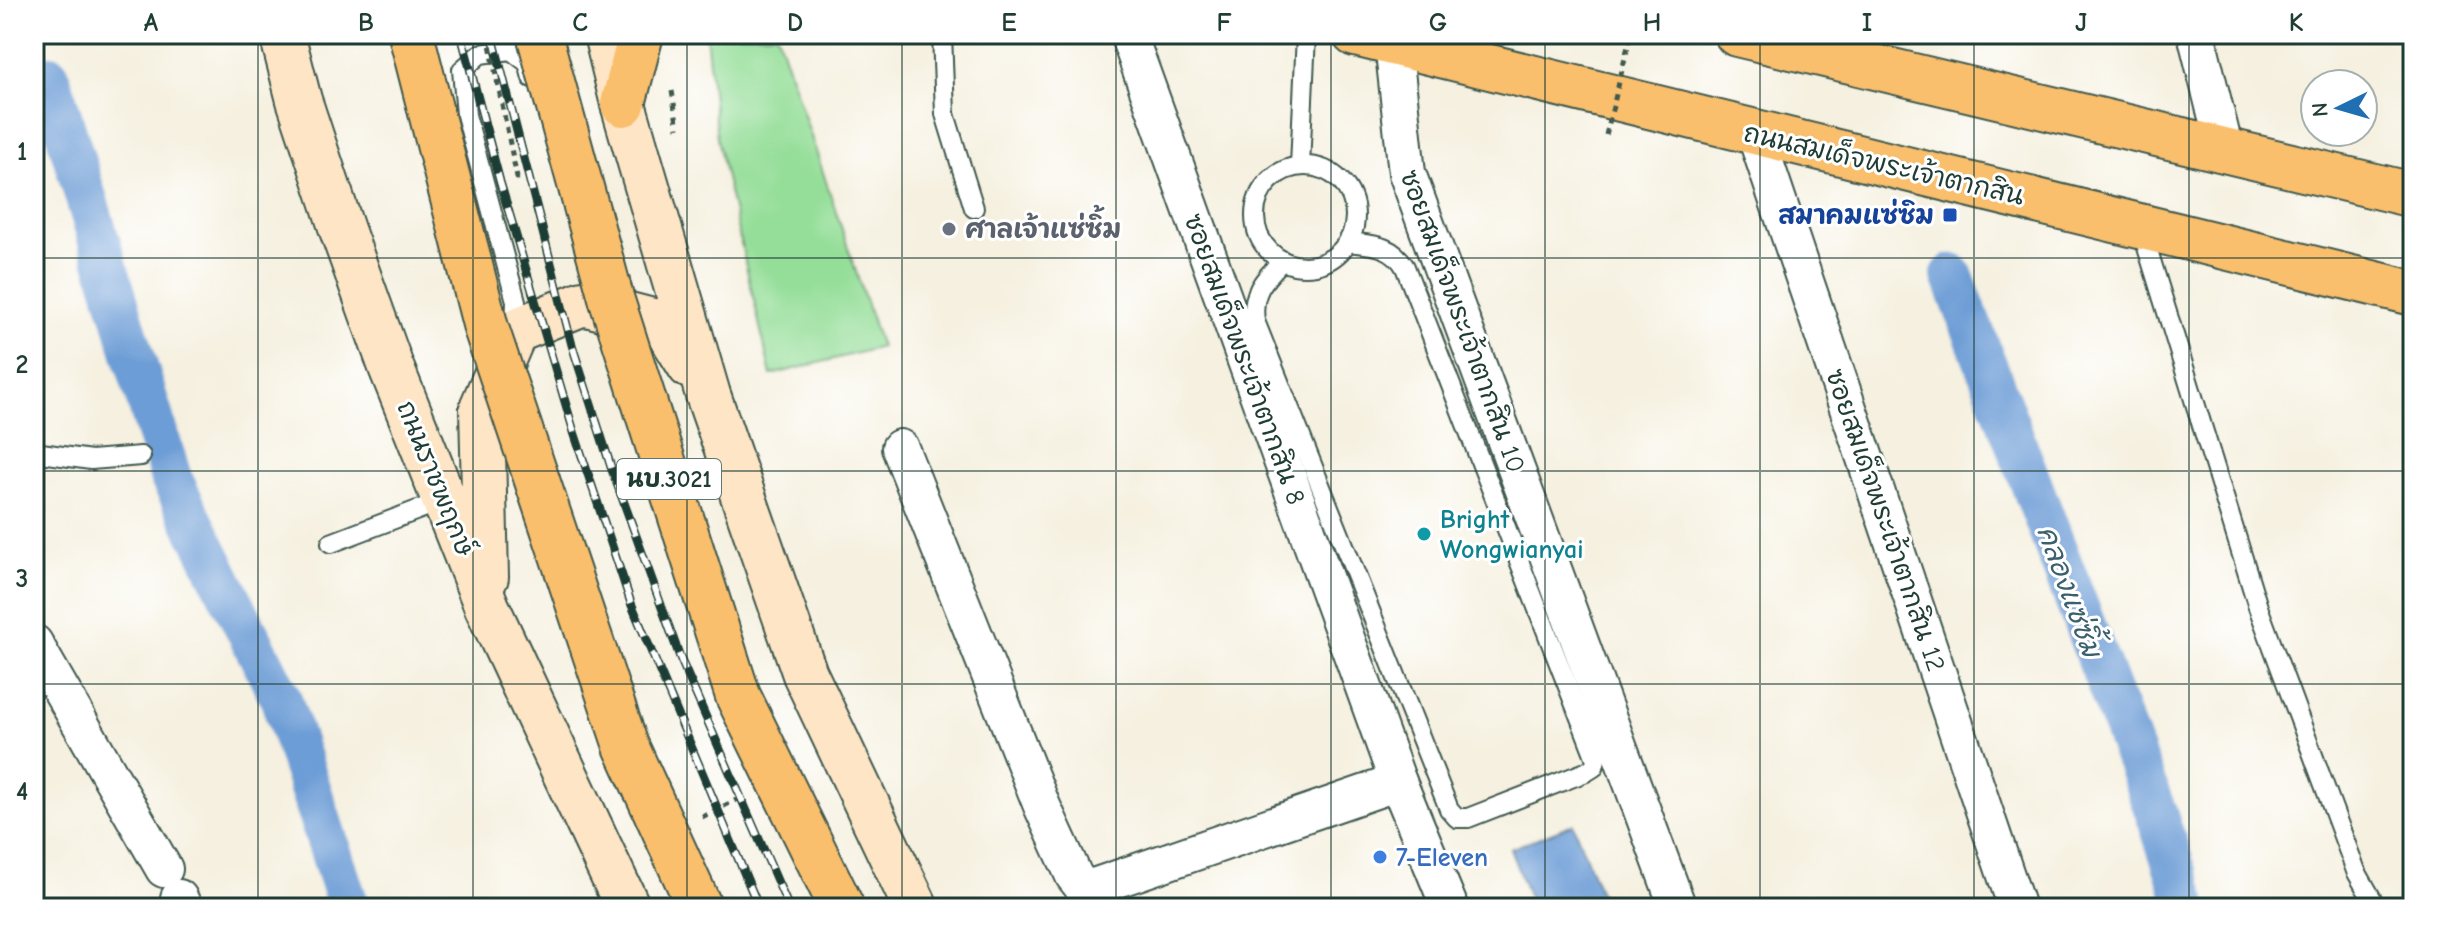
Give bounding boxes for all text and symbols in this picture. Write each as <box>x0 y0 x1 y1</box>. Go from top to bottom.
text: A <box>144 8 159 38</box>
text: B <box>358 8 374 38</box>
text: C <box>572 8 588 38</box>
text: D <box>787 8 803 38</box>
text: E <box>1001 8 1017 38</box>
text: F <box>1216 8 1232 38</box>
text: G <box>1429 8 1447 38</box>
text: H <box>1643 8 1661 38</box>
text: I <box>1862 8 1872 38</box>
text: J <box>2075 8 2087 38</box>
text: K <box>2289 8 2304 38</box>
north arrow <box>2299 68 2379 148</box>
text: N <box>2306 101 2334 118</box>
street label: ถนนสมเด็จพระเจ้าตากสิน <box>1741 116 2028 212</box>
text: 1 <box>17 137 27 167</box>
street label: ซอยสมเด็จพระเจ้าตากสิน 10 <box>1393 165 1533 477</box>
place label: สมาคมแซ่ซิม <box>1778 198 1934 231</box>
place label: ศาลเจ้าแซ่ซิ้ม <box>965 204 1121 245</box>
marker: สมาคมแซ่ซิม <box>1941 206 1959 224</box>
street label: ซอยสมเด็จพระเจ้าตากสิน 8 <box>1177 209 1313 509</box>
marker: ศาลเจ้าแซ่ซิ้ม <box>940 220 958 238</box>
text: 2 <box>16 350 28 380</box>
street label: ซอยสมเด็จพระเจ้าตากสิน 12 <box>1819 365 1953 675</box>
street label: ถนนราชพฤกษ์ <box>389 396 482 561</box>
road number: นบ.3021 <box>617 459 721 499</box>
place label: Bright Wongwianyai <box>1440 505 1584 565</box>
water label: คลองแซ่ซิ้ม <box>2031 518 2117 664</box>
marker: Bright Wongwianyai <box>1415 525 1433 543</box>
text: 3 <box>16 564 28 594</box>
text: 4 <box>16 777 28 807</box>
place label: 7-Eleven <box>1396 843 1488 873</box>
marker: 7-Eleven <box>1371 848 1389 866</box>

